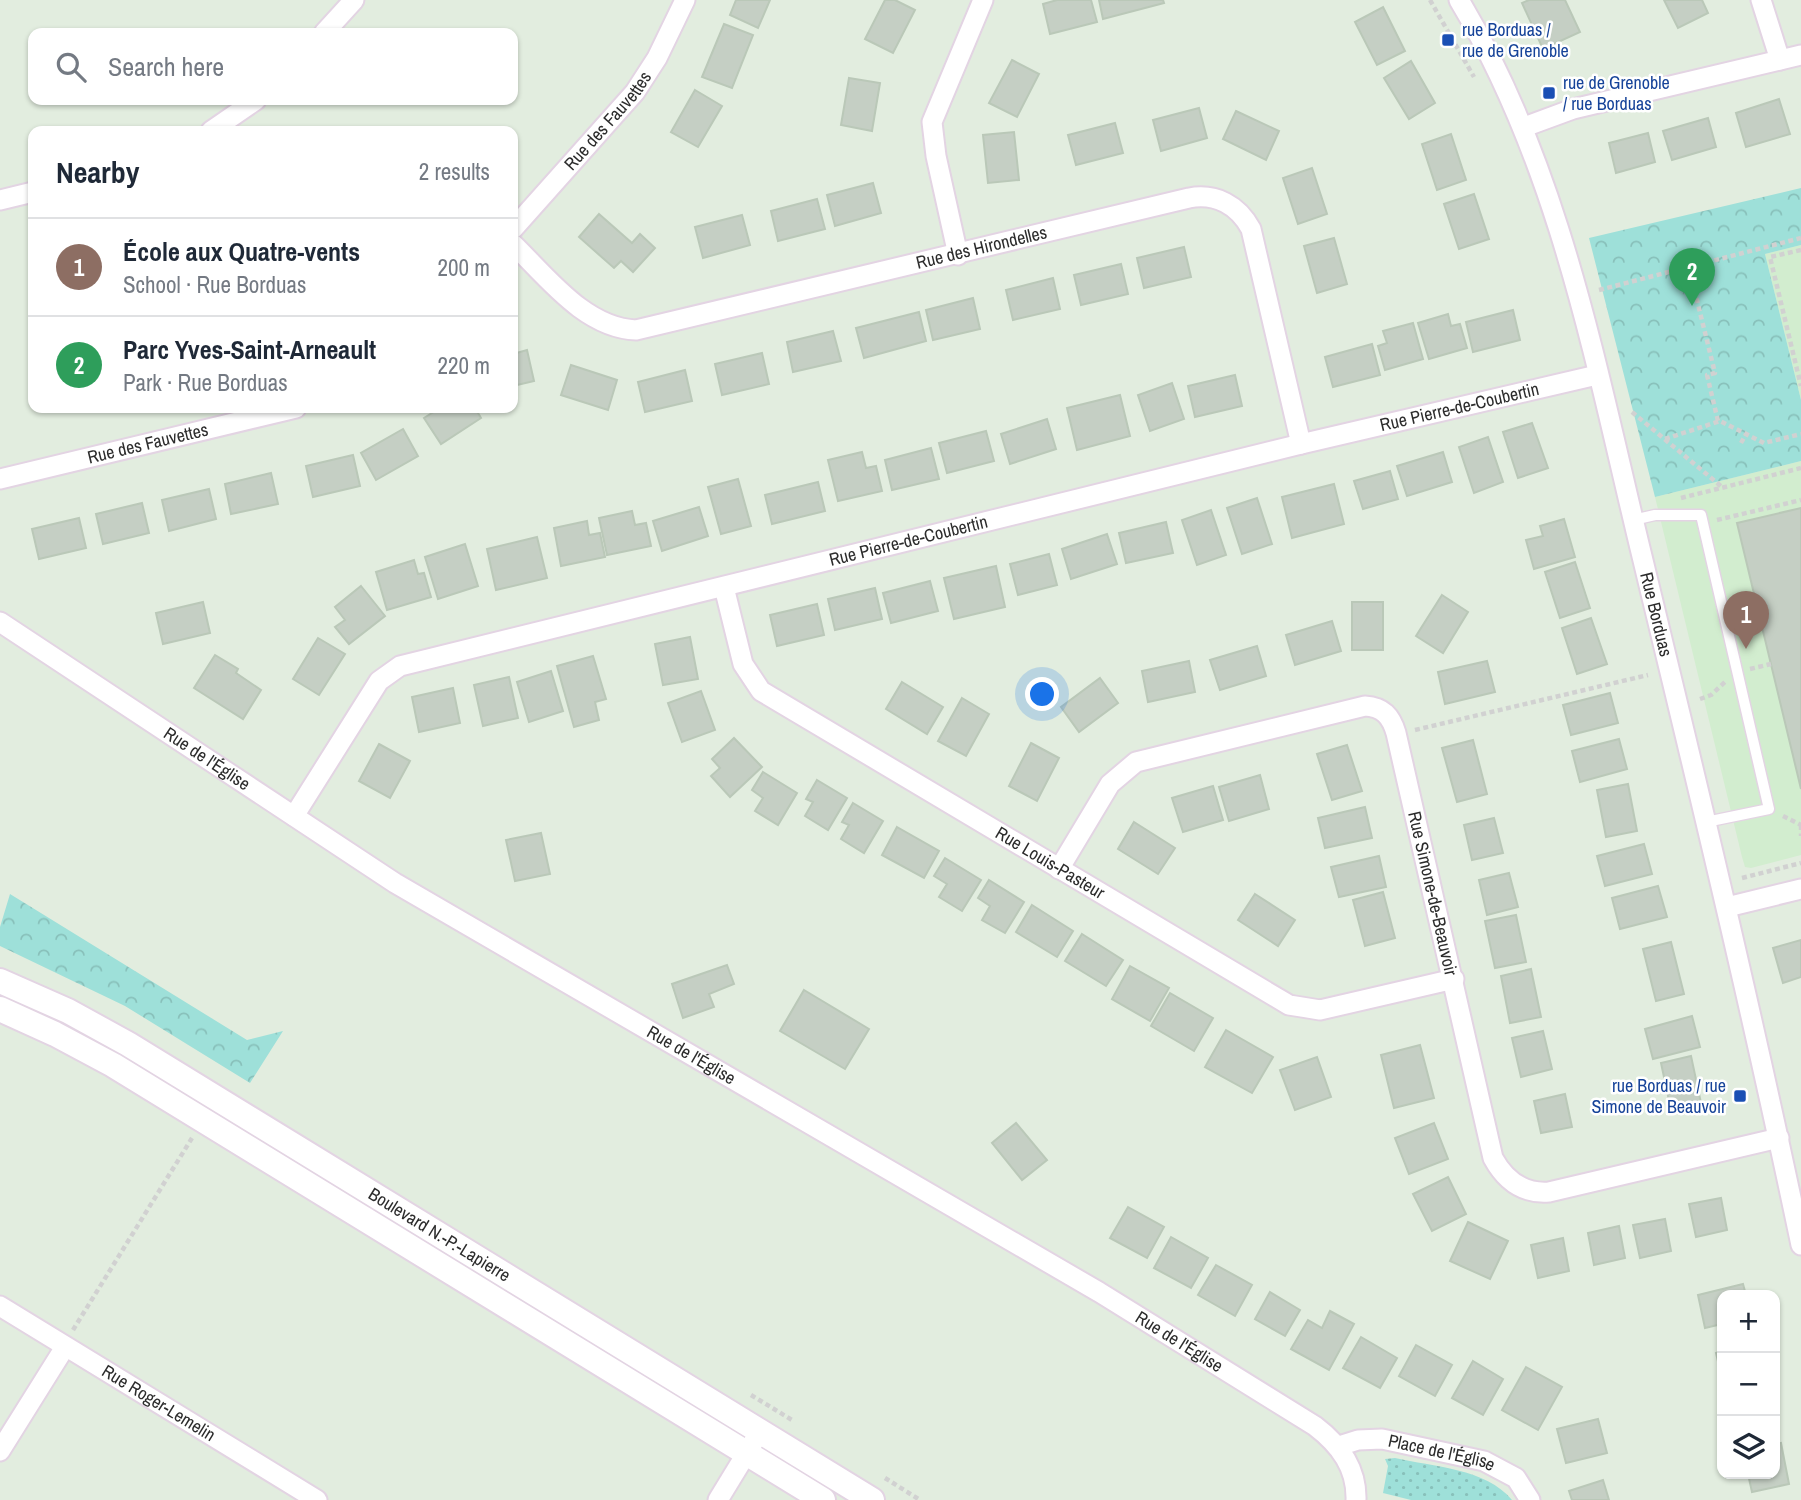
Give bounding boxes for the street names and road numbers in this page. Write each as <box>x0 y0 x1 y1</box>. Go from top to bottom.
street label: Rue des Fauvettes <box>558 66 657 175</box>
street label: Rue des Hirondelles <box>913 219 1049 275</box>
street label: Rue Pierre-de-Coubertin <box>1377 376 1541 437</box>
street label: Rue des Fauvettes <box>85 417 211 470</box>
street label: Rue Pierre-de-Coubertin <box>826 509 990 572</box>
street label: Rue Borduas <box>1634 569 1679 659</box>
street label: Rue de l'Église <box>159 721 255 796</box>
street label: Rue Simone-de-Beauvoir <box>1402 809 1464 978</box>
street label: Rue Louis-Pasteur <box>991 820 1110 905</box>
street label: Rue de l'Église <box>642 1019 741 1090</box>
street label: Boulevard N.-P.-Lapierre <box>364 1181 515 1288</box>
street label: Rue de l'Église <box>1131 1305 1228 1378</box>
street label: Rue Roger-Lemelin <box>97 1358 220 1447</box>
street label: Place de l'Église <box>1386 1428 1500 1477</box>

